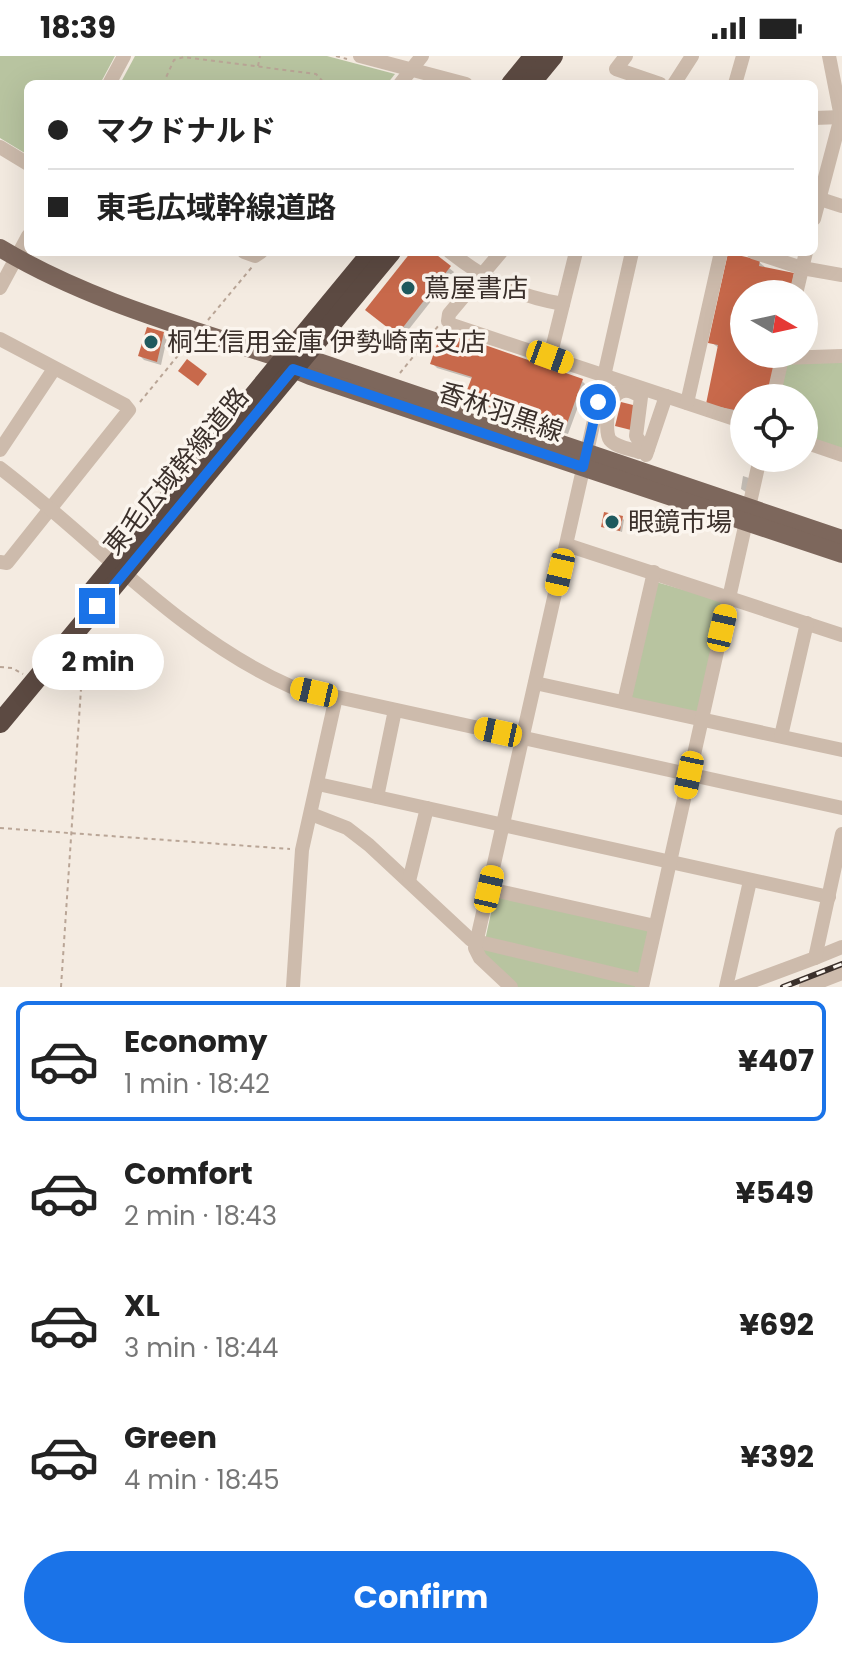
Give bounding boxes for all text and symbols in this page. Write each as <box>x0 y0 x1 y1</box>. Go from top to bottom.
text: 18:39 <box>40 6 116 49</box>
text: マクドナルド <box>96 109 276 152</box>
text: 東毛広域幹線道路 <box>96 186 336 229</box>
place label: 蔦屋書店 <box>424 270 528 306</box>
marker: 蔦屋書店 <box>399 279 417 297</box>
north arrow <box>730 280 818 368</box>
map controls <box>730 280 818 472</box>
place label: 桐生信用金庫 伊勢崎南支店 <box>167 324 486 360</box>
marker: 桐生信用金庫 伊勢崎南支店 <box>142 333 160 351</box>
car <box>523 338 577 376</box>
street label: 香林羽黒線 <box>434 374 568 450</box>
street label: 東毛広域幹線道路 <box>95 380 257 562</box>
route start <box>580 384 616 420</box>
button: locate <box>730 384 818 472</box>
place label: 眼鏡市場 <box>628 504 732 540</box>
marker: 眼鏡市場 <box>603 513 621 531</box>
car <box>543 546 577 598</box>
route end <box>79 588 115 624</box>
car <box>705 602 739 654</box>
callout: 2 min <box>31 634 163 690</box>
text: 2 min <box>61 644 135 680</box>
car <box>288 675 340 709</box>
car <box>472 715 524 749</box>
car <box>672 749 706 801</box>
car <box>472 863 506 915</box>
text: Economy <box>124 1020 268 1063</box>
icon: car <box>28 1025 100 1097</box>
text: ¥407 <box>738 1039 814 1082</box>
text: 1 min · 18:42 <box>124 1066 270 1102</box>
text: Comfort <box>124 1152 253 1195</box>
icon: car <box>28 1157 100 1229</box>
text: ¥549 <box>736 1171 814 1214</box>
text: 2 min · 18:43 <box>124 1198 277 1234</box>
text: XL <box>124 1284 160 1327</box>
icon: car <box>28 1289 100 1361</box>
text: ¥692 <box>739 1303 814 1346</box>
text: 3 min · 18:44 <box>124 1330 278 1366</box>
text: Green <box>124 1416 217 1459</box>
icon: car <box>28 1421 100 1493</box>
text: ¥392 <box>740 1435 814 1478</box>
text: 4 min · 18:45 <box>124 1462 279 1498</box>
button: Confirm <box>24 1551 818 1643</box>

